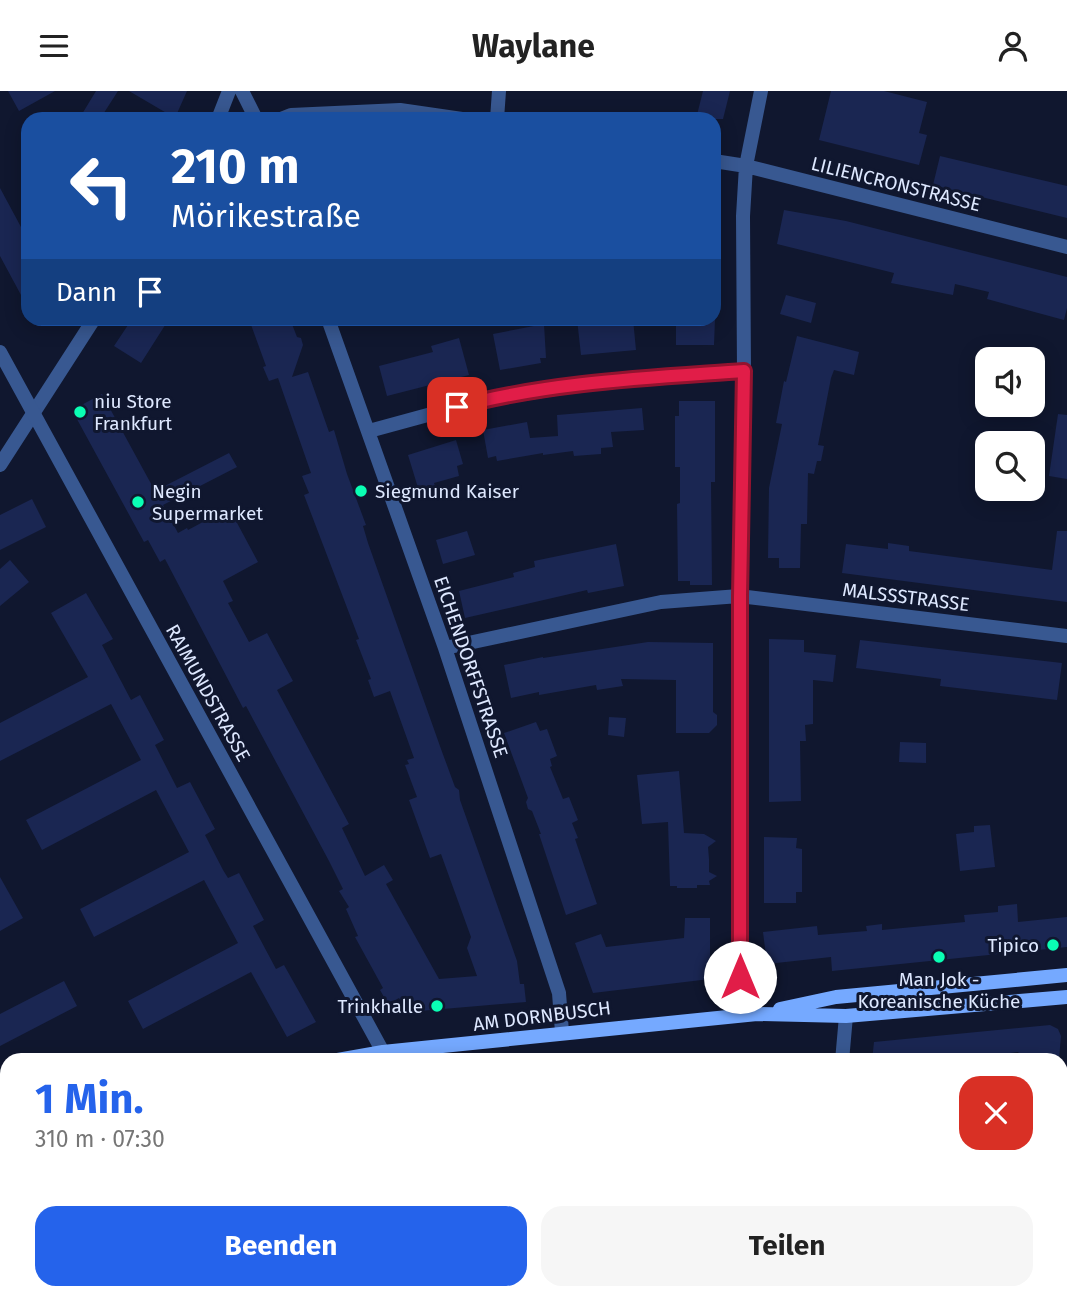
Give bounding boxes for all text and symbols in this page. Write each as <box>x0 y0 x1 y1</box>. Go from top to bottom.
icon: menu <box>35 27 73 65</box>
text: Waylane <box>472 27 595 65</box>
icon: person <box>994 27 1032 65</box>
text: 210 m <box>171 137 300 196</box>
icon: left <box>56 140 147 231</box>
street label: LILIENCRONSTRASSE <box>809 152 983 216</box>
text: Mörikestraße <box>171 197 361 235</box>
icon: arrive <box>131 273 169 311</box>
text: Dann <box>56 277 117 308</box>
map controls <box>975 347 1045 501</box>
button: sound <box>975 347 1045 417</box>
pin <box>427 377 487 437</box>
icon: arrive <box>438 388 476 426</box>
place label: niu Store Frankfurt <box>94 390 172 435</box>
marker: niu Store Frankfurt <box>72 404 88 420</box>
button: search <box>975 431 1045 501</box>
place label: Negin Supermarket <box>152 480 263 525</box>
place label: Siegmund Kaiser <box>375 480 520 503</box>
marker: Siegmund Kaiser <box>353 483 369 499</box>
marker: Negin Supermarket <box>130 494 146 510</box>
street label: EICHENDORFFSTRASSE <box>429 573 513 761</box>
street label: MALSSSTRASSE <box>841 578 971 616</box>
street label: RAIMUNDSTRASSE <box>161 620 255 766</box>
place label: Tipico <box>987 934 1039 957</box>
marker: Tipico <box>1045 937 1061 953</box>
position arrow <box>703 940 777 1014</box>
marker: Man Jok - Koreanische Küche <box>931 949 947 965</box>
place label: Man Jok - Koreanische Küche <box>858 968 1020 1013</box>
place label: Trinkhalle <box>338 995 423 1018</box>
street label: AM DORNBUSCH <box>472 996 612 1036</box>
marker: Trinkhalle <box>429 998 445 1014</box>
text: 1 Min. <box>35 1074 144 1124</box>
button: close <box>959 1076 1033 1150</box>
text: 310 m · 07:30 <box>35 1125 165 1153</box>
button: Beenden <box>35 1206 527 1286</box>
button: Teilen <box>541 1206 1033 1286</box>

